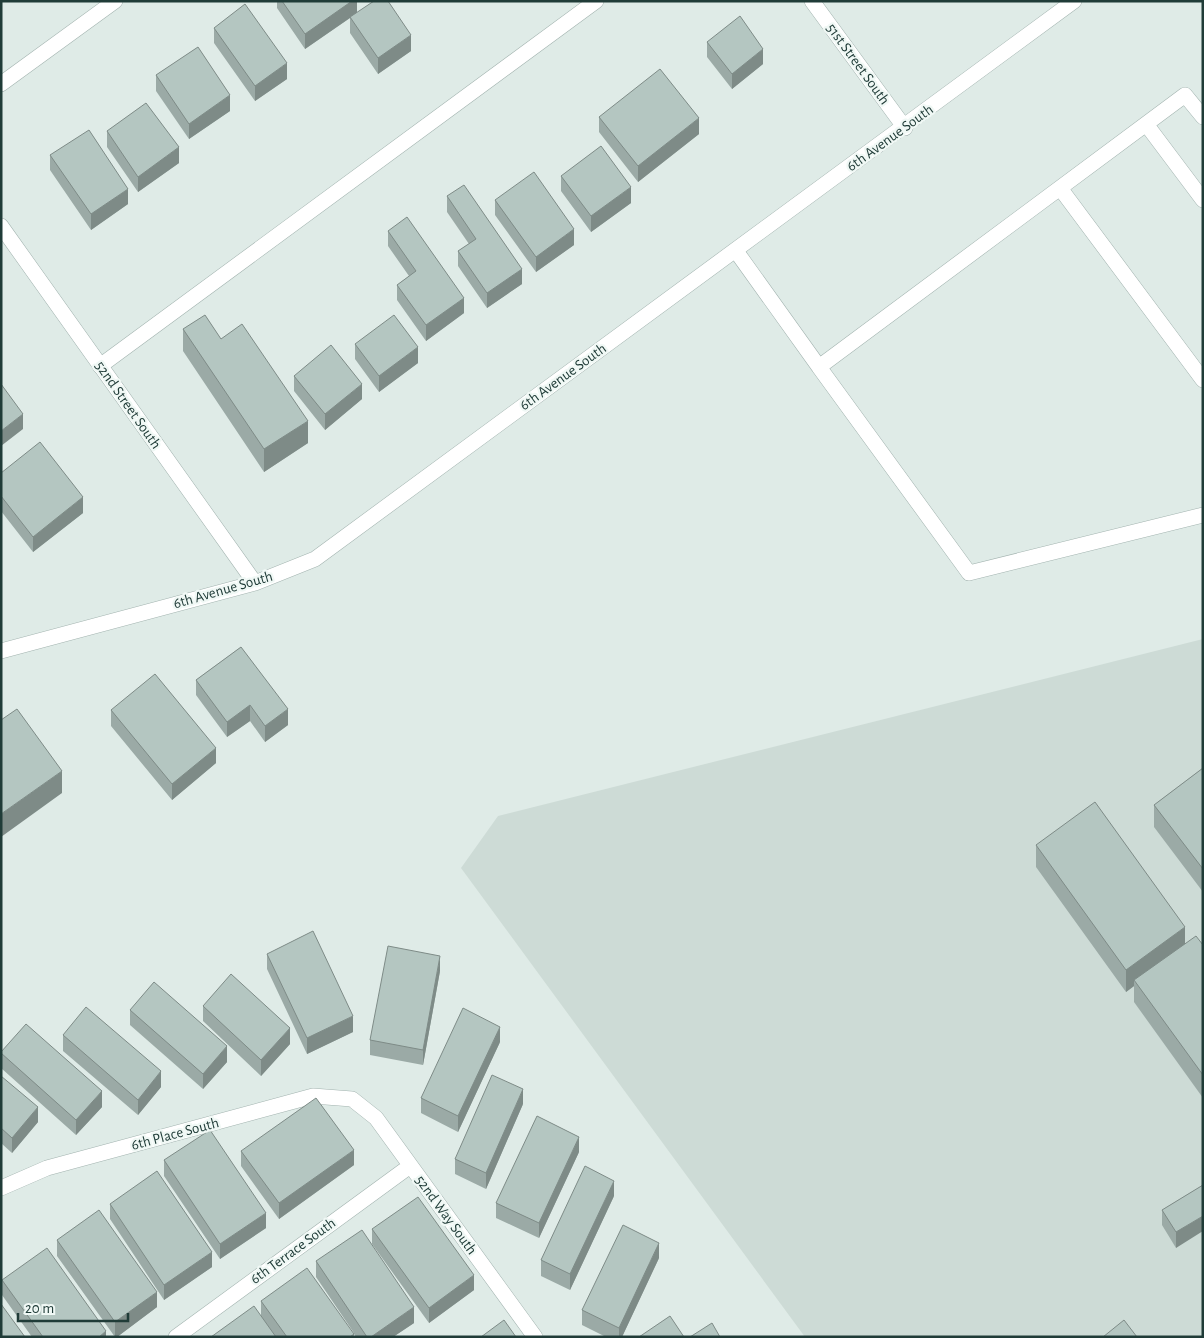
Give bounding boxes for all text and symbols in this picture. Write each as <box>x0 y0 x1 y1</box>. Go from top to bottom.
street label: 51st Street South <box>824 21 892 107</box>
street label: 6th Avenue South <box>844 102 936 174</box>
street label: 6th Avenue South <box>517 341 609 413</box>
street label: 52nd Street South <box>92 358 164 452</box>
street label: 6th Avenue South <box>172 569 274 611</box>
street label: 6th Place South <box>130 1115 220 1153</box>
street label: 52nd Way South <box>412 1173 480 1257</box>
street label: 6th Terrace South <box>248 1215 338 1287</box>
scale bar <box>18 1290 128 1322</box>
text: 20 m <box>25 1301 54 1316</box>

